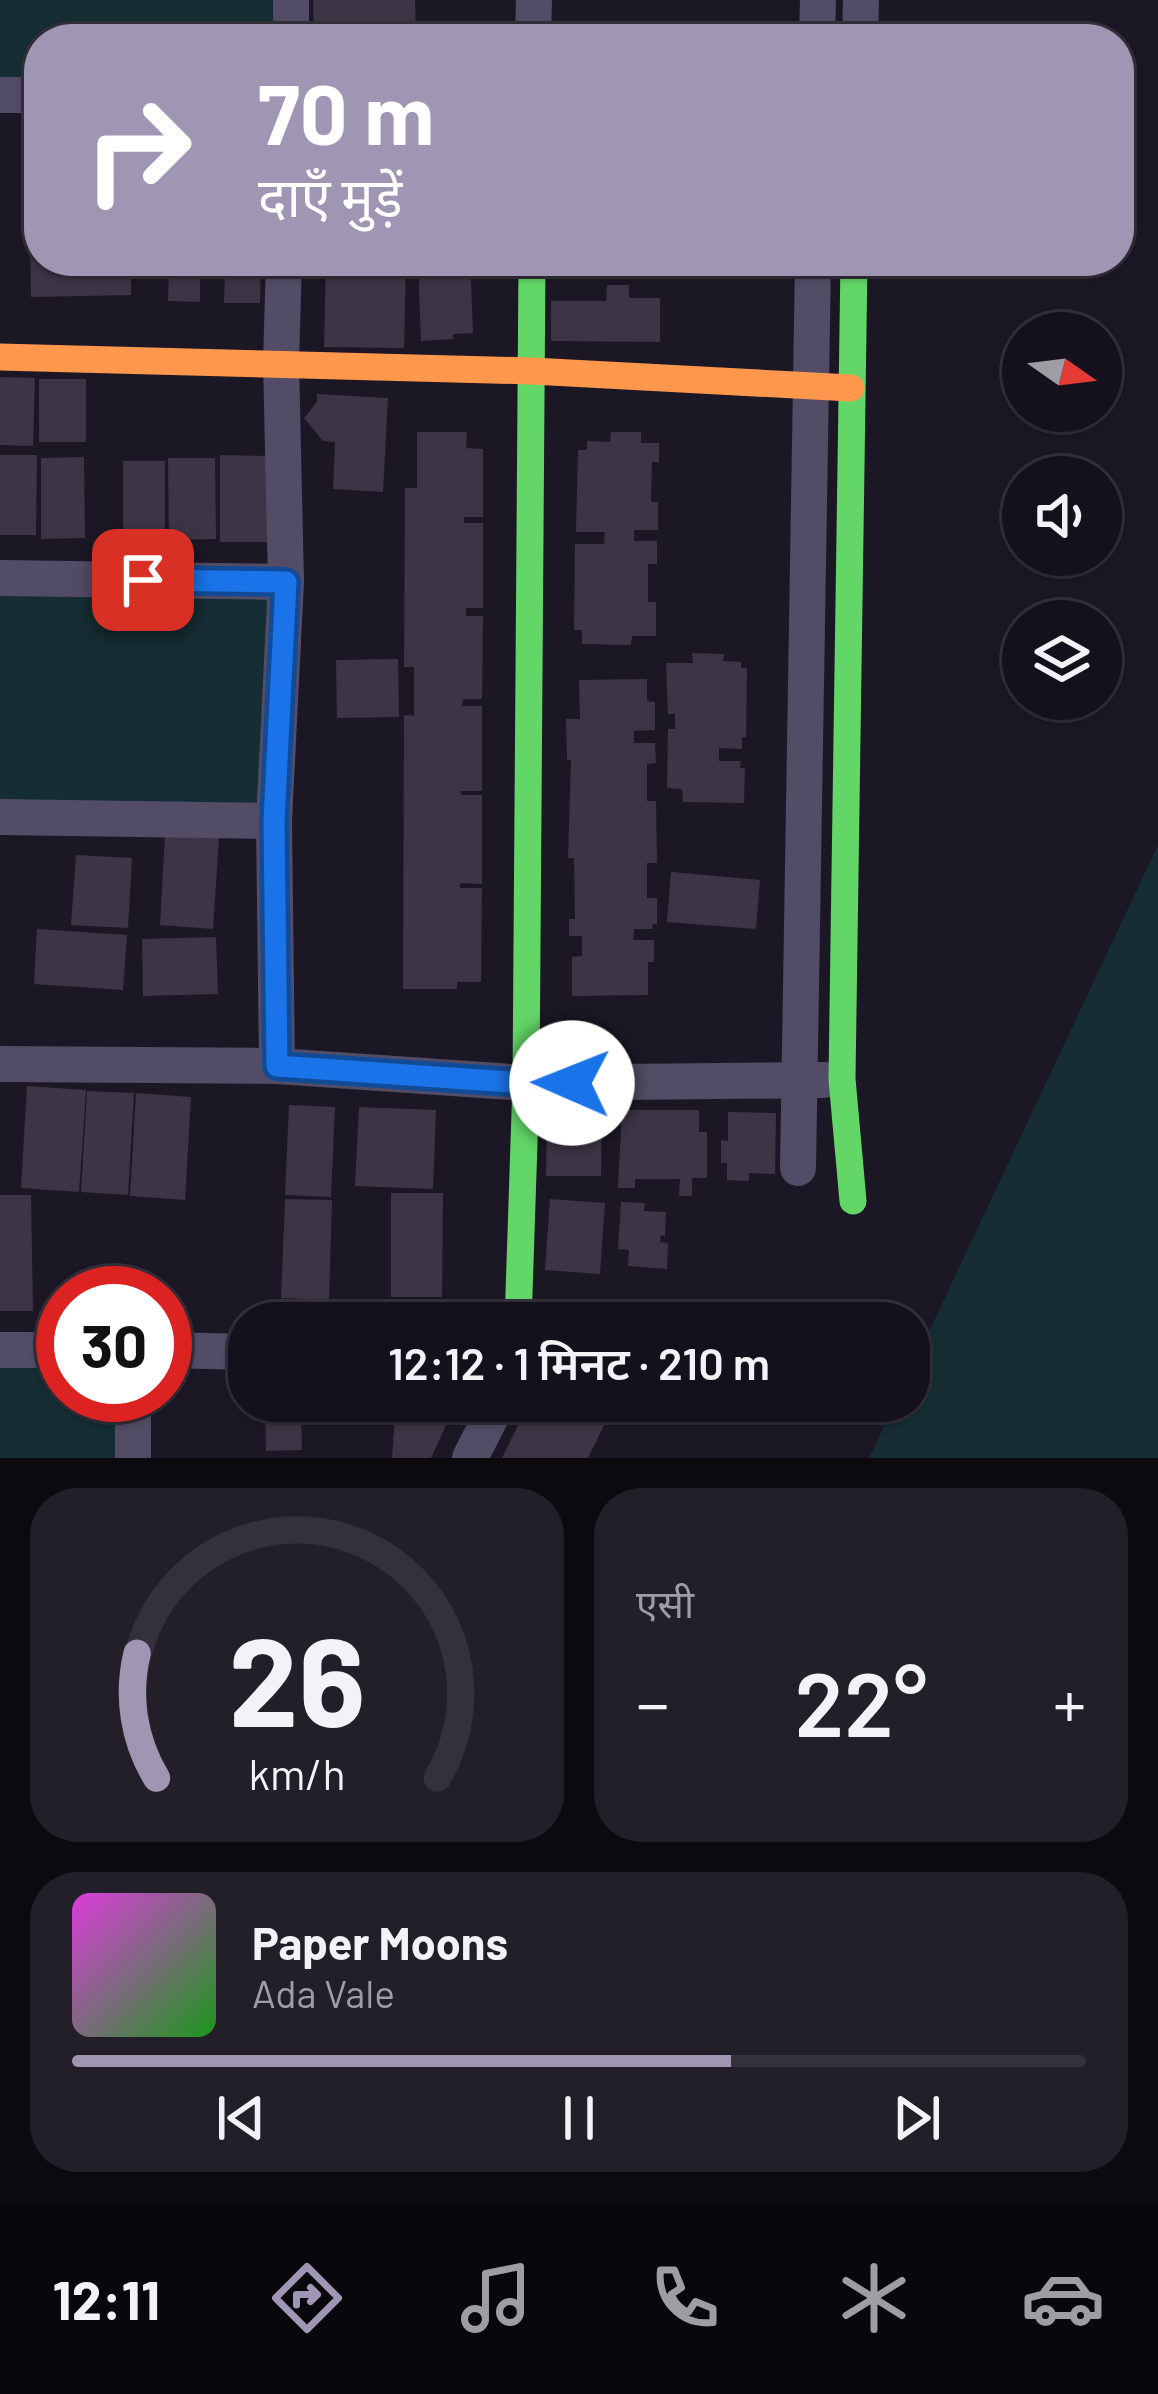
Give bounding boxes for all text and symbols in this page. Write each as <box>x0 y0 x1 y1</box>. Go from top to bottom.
text: 70 m <box>258 61 434 162</box>
icon: right <box>60 72 216 228</box>
text: दाएँ मुड़ें <box>258 163 403 228</box>
north arrow <box>1002 312 1122 432</box>
map controls <box>1002 312 1122 720</box>
button: sound <box>1002 456 1122 576</box>
pin <box>92 529 194 631</box>
icon: arrive <box>110 547 176 613</box>
button: layers <box>1002 600 1122 720</box>
position arrow <box>509 1020 635 1146</box>
speed limit sign: 30 <box>36 1266 192 1422</box>
text: 12:12 · 1 मिनट · 210 m <box>388 1335 770 1389</box>
text: एसी <box>636 1579 694 1626</box>
text: 26 <box>229 1602 365 1752</box>
text: 22° <box>794 1647 928 1755</box>
text: − <box>636 1662 669 1741</box>
text: + <box>1053 1662 1086 1741</box>
text: km/h <box>248 1747 346 1799</box>
text: Paper Moons <box>252 1915 508 1969</box>
text: Ada Vale <box>252 1969 395 2016</box>
icon: previous <box>208 2085 274 2151</box>
icon: pause <box>546 2085 612 2151</box>
icon: next <box>884 2085 950 2151</box>
icon: directions <box>265 2256 349 2340</box>
icon: music <box>454 2256 538 2340</box>
icon: phone <box>643 2256 727 2340</box>
icon: climate <box>832 2256 916 2340</box>
icon: car <box>1021 2256 1105 2340</box>
text: 12:11 <box>53 2266 160 2331</box>

